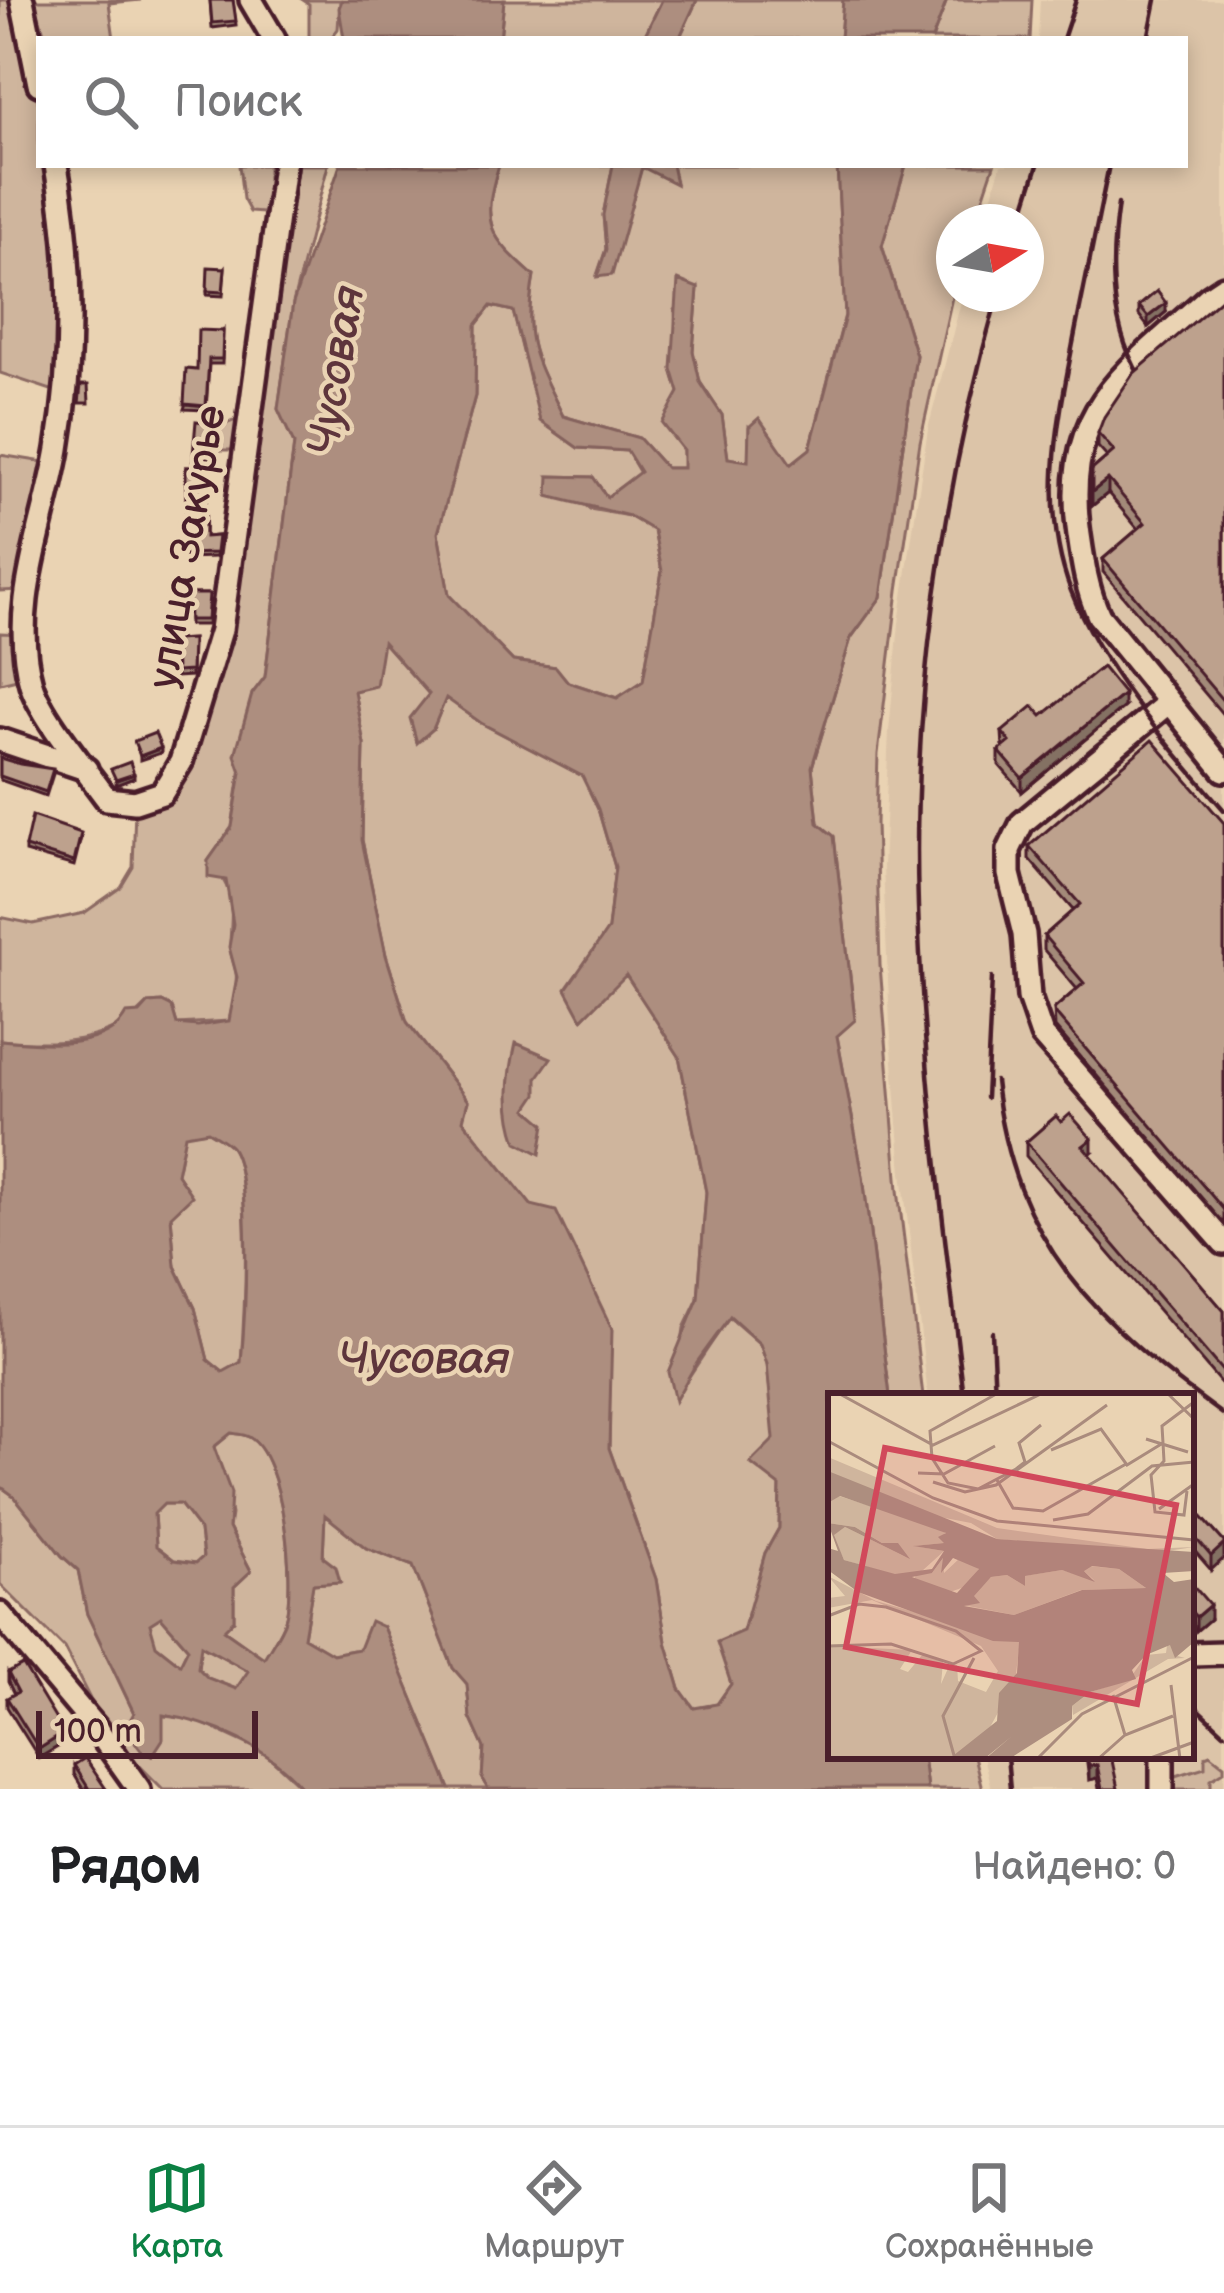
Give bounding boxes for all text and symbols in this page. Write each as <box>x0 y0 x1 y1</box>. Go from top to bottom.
search box <box>36 36 1188 168</box>
icon: search <box>78 69 144 135</box>
text: Поиск <box>174 75 302 130</box>
north arrow <box>936 204 1044 312</box>
water label: Чусовая <box>296 282 378 460</box>
street label: улица Закурье <box>138 401 238 693</box>
water label: Чусовая <box>338 1332 510 1387</box>
inset map <box>828 1393 1194 1759</box>
scale bar <box>36 1705 258 1758</box>
text: 100 m <box>54 1712 142 1752</box>
text: Рядом <box>48 1837 202 1898</box>
text: Найдено: 0 <box>973 1844 1176 1891</box>
tab: Карта <box>130 2155 223 2267</box>
tab: Маршрут <box>484 2155 624 2267</box>
tab: Сохранённые <box>885 2155 1094 2267</box>

